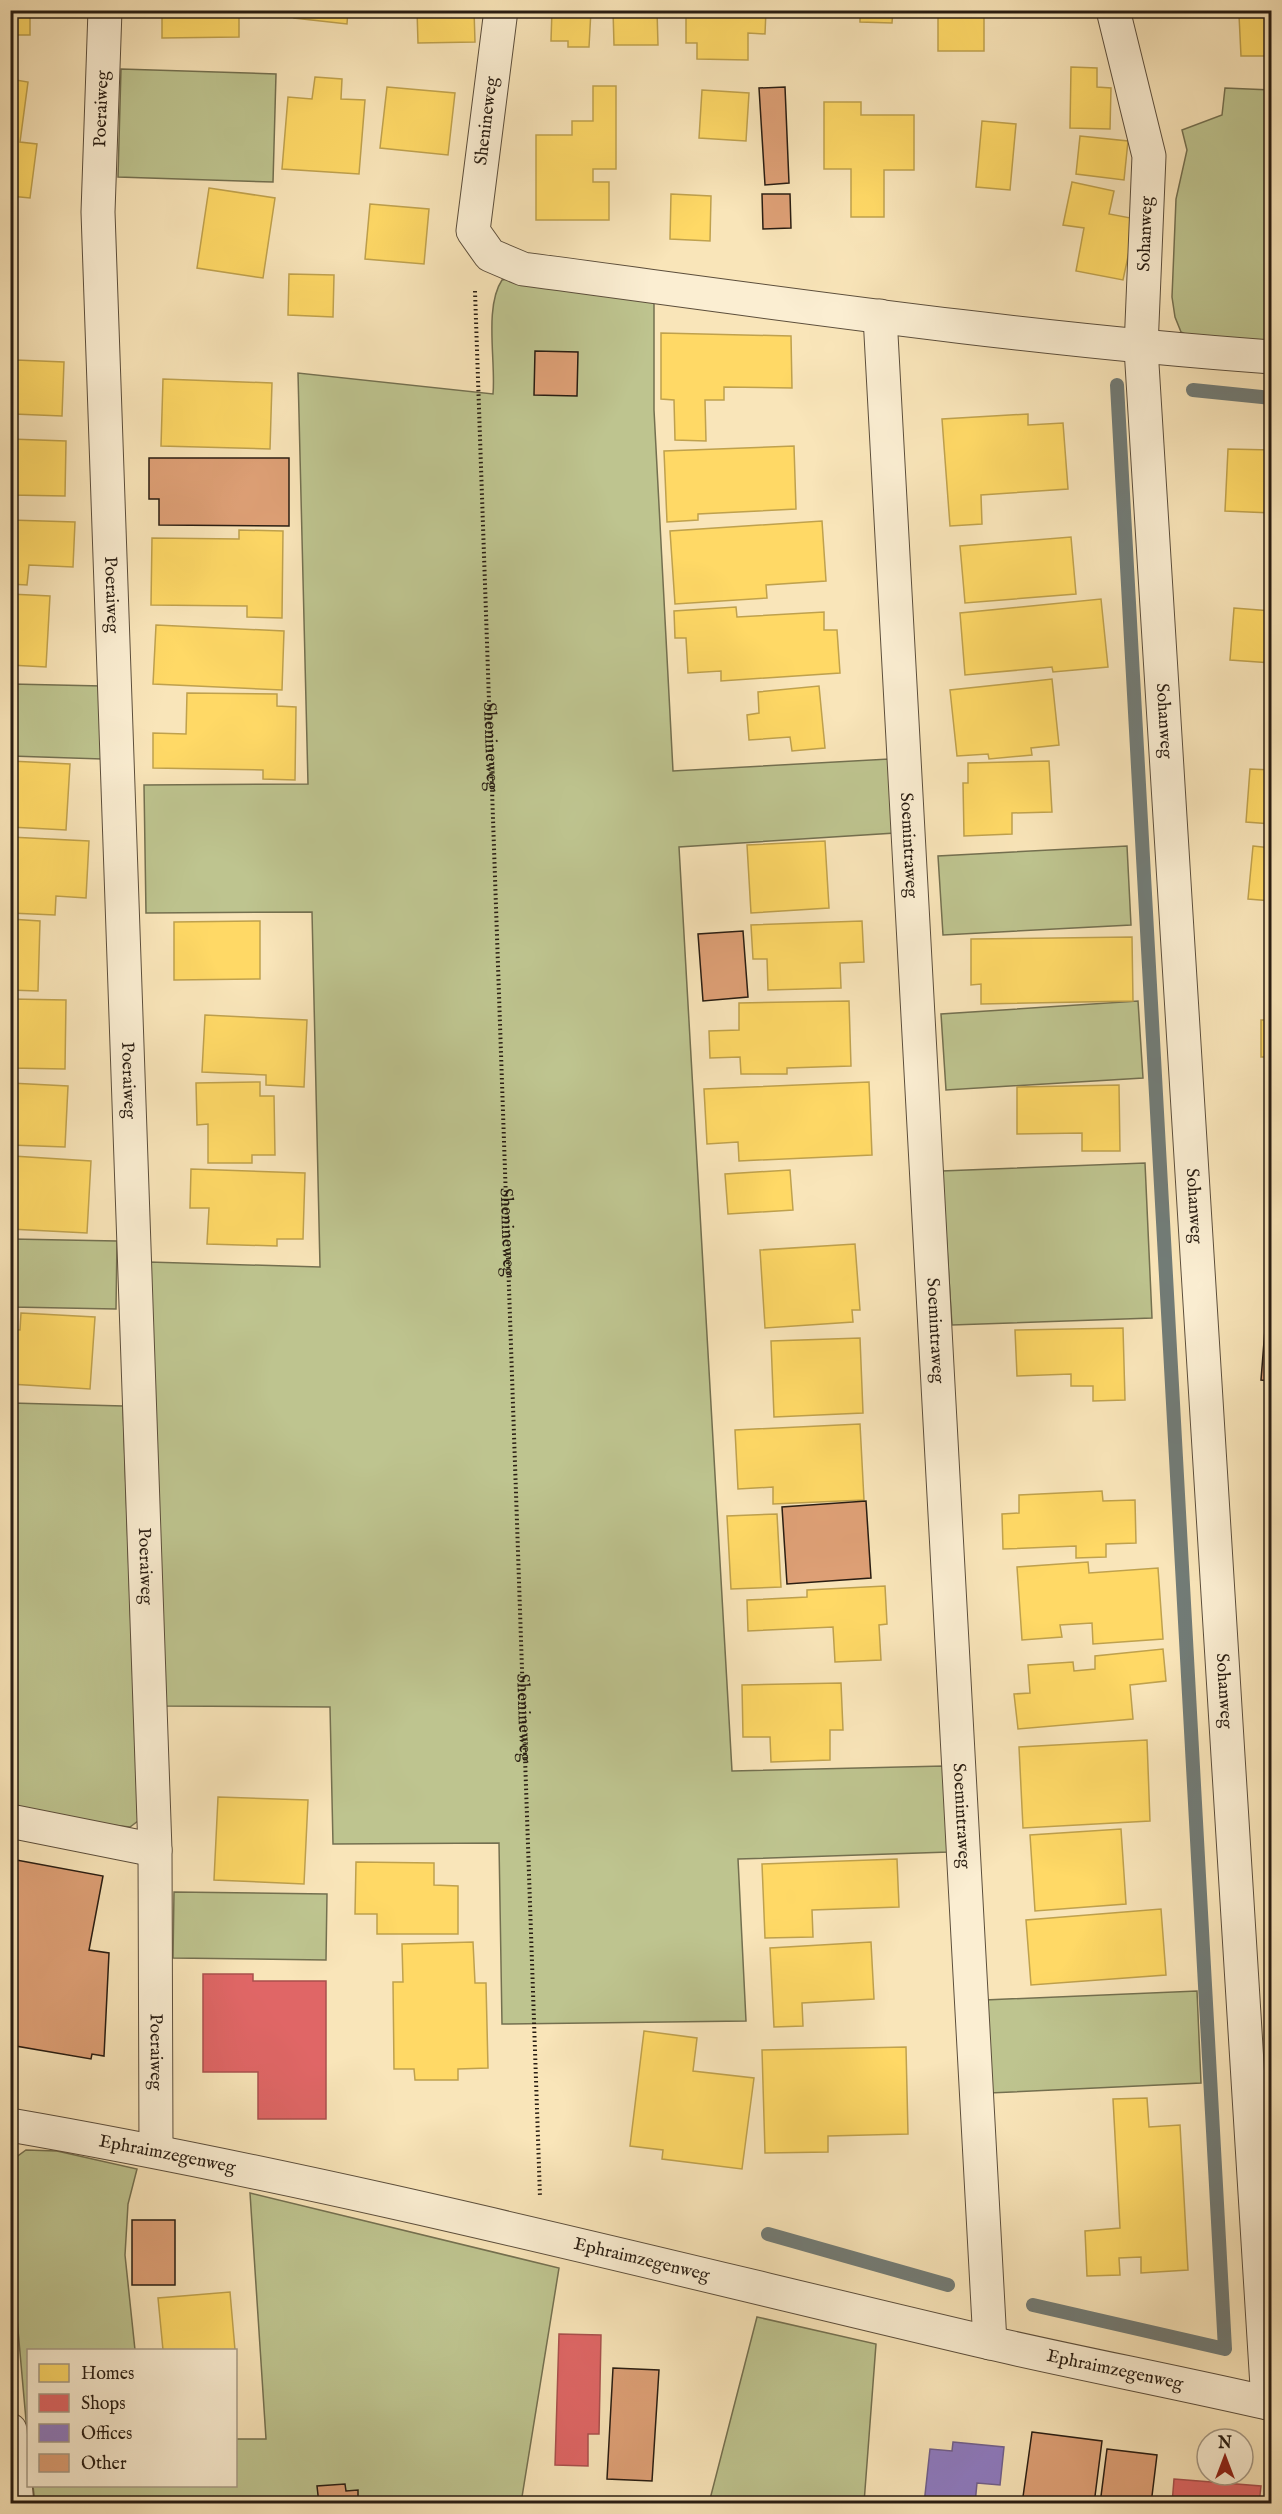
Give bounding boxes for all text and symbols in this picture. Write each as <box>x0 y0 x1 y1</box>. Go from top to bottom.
street label: Poeraiweg <box>89 70 115 148</box>
street label: Shenineweg <box>470 75 504 167</box>
street label: Sohanweg <box>1133 196 1159 272</box>
street label: Poeraiweg <box>98 556 124 634</box>
street label: Sohanweg <box>1150 682 1178 759</box>
street label: Shenineweg <box>478 702 504 792</box>
street label: Soemintraweg <box>894 792 923 899</box>
street label: Poeraiweg <box>115 1042 141 1119</box>
street label: Sohanweg <box>1180 1167 1208 1244</box>
street label: Shenineweg <box>494 1188 520 1278</box>
street label: Soemintraweg <box>921 1277 949 1384</box>
street label: Poeraiweg <box>132 1527 158 1605</box>
street label: Sohanweg <box>1210 1653 1238 1729</box>
street label: Shenineweg <box>511 1673 537 1763</box>
street label: Soemintraweg <box>947 1762 976 1869</box>
street label: Poeraiweg <box>144 2013 167 2091</box>
street label: Ephraimzegenweg <box>97 2130 238 2179</box>
street label: Ephraimzegenweg <box>572 2233 712 2287</box>
street label: Ephraimzegenweg <box>1045 2344 1185 2396</box>
legend <box>27 2349 237 2487</box>
text: Homes <box>81 2363 134 2386</box>
text: Shops <box>81 2393 126 2416</box>
text: Offices <box>81 2423 132 2446</box>
north arrow <box>1195 2427 1255 2487</box>
text: N <box>1217 2434 1232 2454</box>
text: Other <box>81 2453 127 2476</box>

